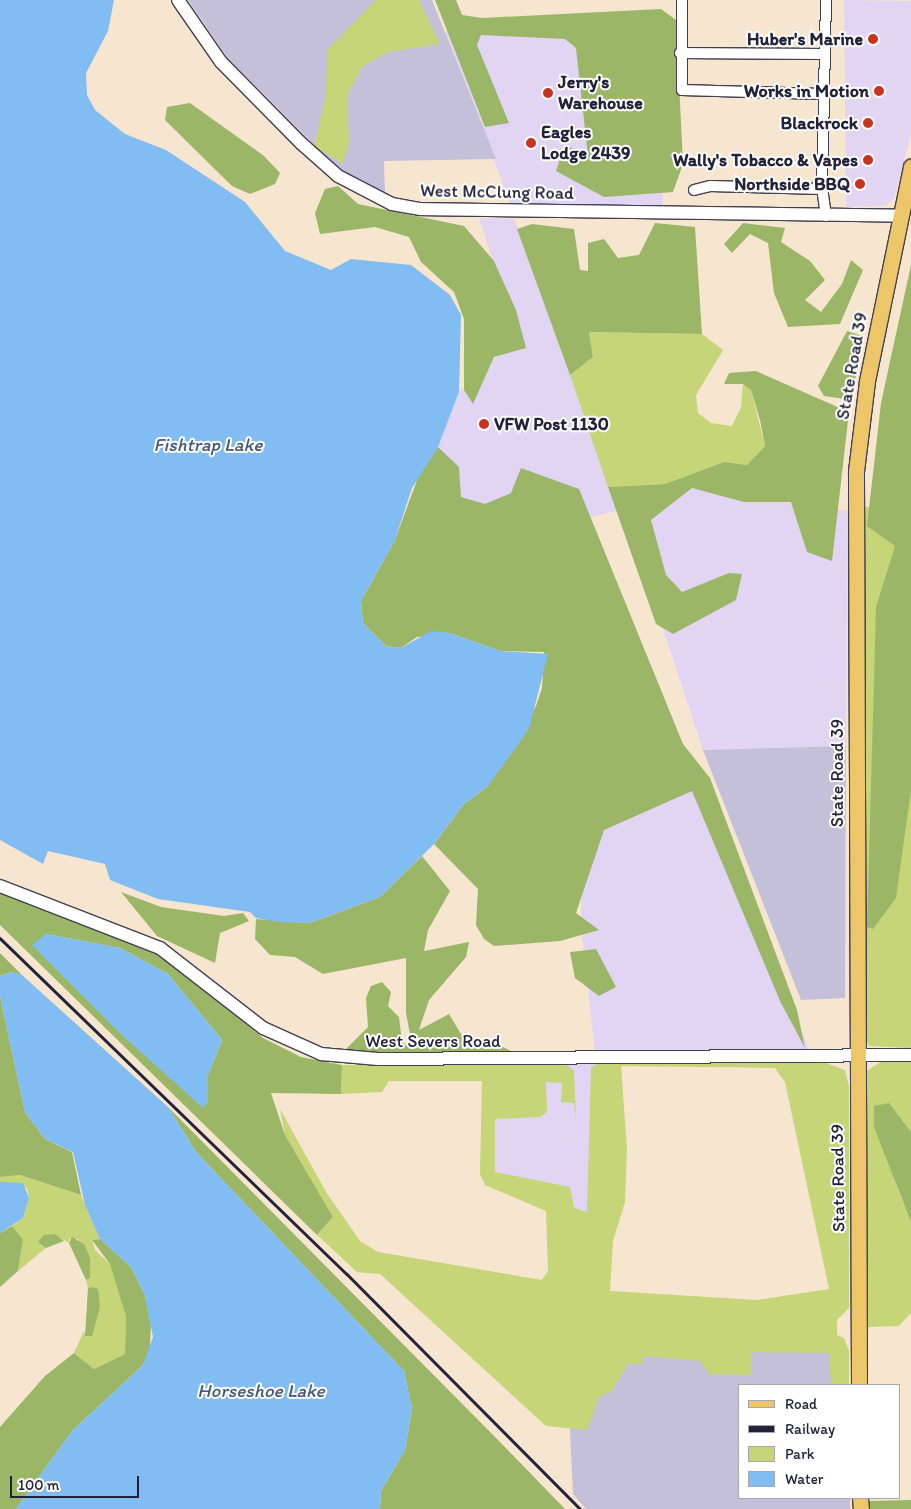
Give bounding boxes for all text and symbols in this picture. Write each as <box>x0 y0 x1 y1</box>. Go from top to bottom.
place label: Huber's Marine <box>747 28 863 50</box>
marker: Huber's Marine <box>867 33 879 45</box>
place label: Jerry's Warehouse <box>558 72 643 115</box>
place label: Works in Motion <box>744 80 869 102</box>
marker: Works in Motion <box>873 85 885 97</box>
marker: Jerry's Warehouse <box>542 87 554 99</box>
place label: Blackrock <box>781 112 858 134</box>
marker: Blackrock <box>862 117 874 129</box>
place label: Eagles Lodge 2439 <box>541 122 630 164</box>
marker: Eagles Lodge 2439 <box>525 137 537 149</box>
place label: Wally's Tobacco & Vapes <box>673 149 858 171</box>
marker: Wally's Tobacco & Vapes <box>862 154 874 166</box>
place label: Northside BBQ <box>734 173 850 195</box>
marker: Northside BBQ <box>854 178 866 190</box>
street label: West McClung Road <box>420 180 574 204</box>
street label: State Road 39 <box>832 311 872 421</box>
place label: VFW Post 1130 <box>494 413 609 435</box>
marker: VFW Post 1130 <box>478 418 490 430</box>
water label: Fishtrap Lake <box>154 434 262 456</box>
street label: State Road 39 <box>826 719 848 827</box>
street label: West Severs Road <box>365 1030 501 1052</box>
street label: State Road 39 <box>826 1124 850 1232</box>
water label: Horseshoe Lake <box>197 1380 325 1402</box>
legend <box>738 1384 901 1499</box>
text: Road <box>785 1395 817 1413</box>
text: Railway <box>785 1420 835 1438</box>
text: Park <box>785 1445 815 1463</box>
scale bar <box>12 1466 141 1498</box>
text: Water <box>785 1470 823 1488</box>
text: 100 m <box>18 1476 59 1494</box>

